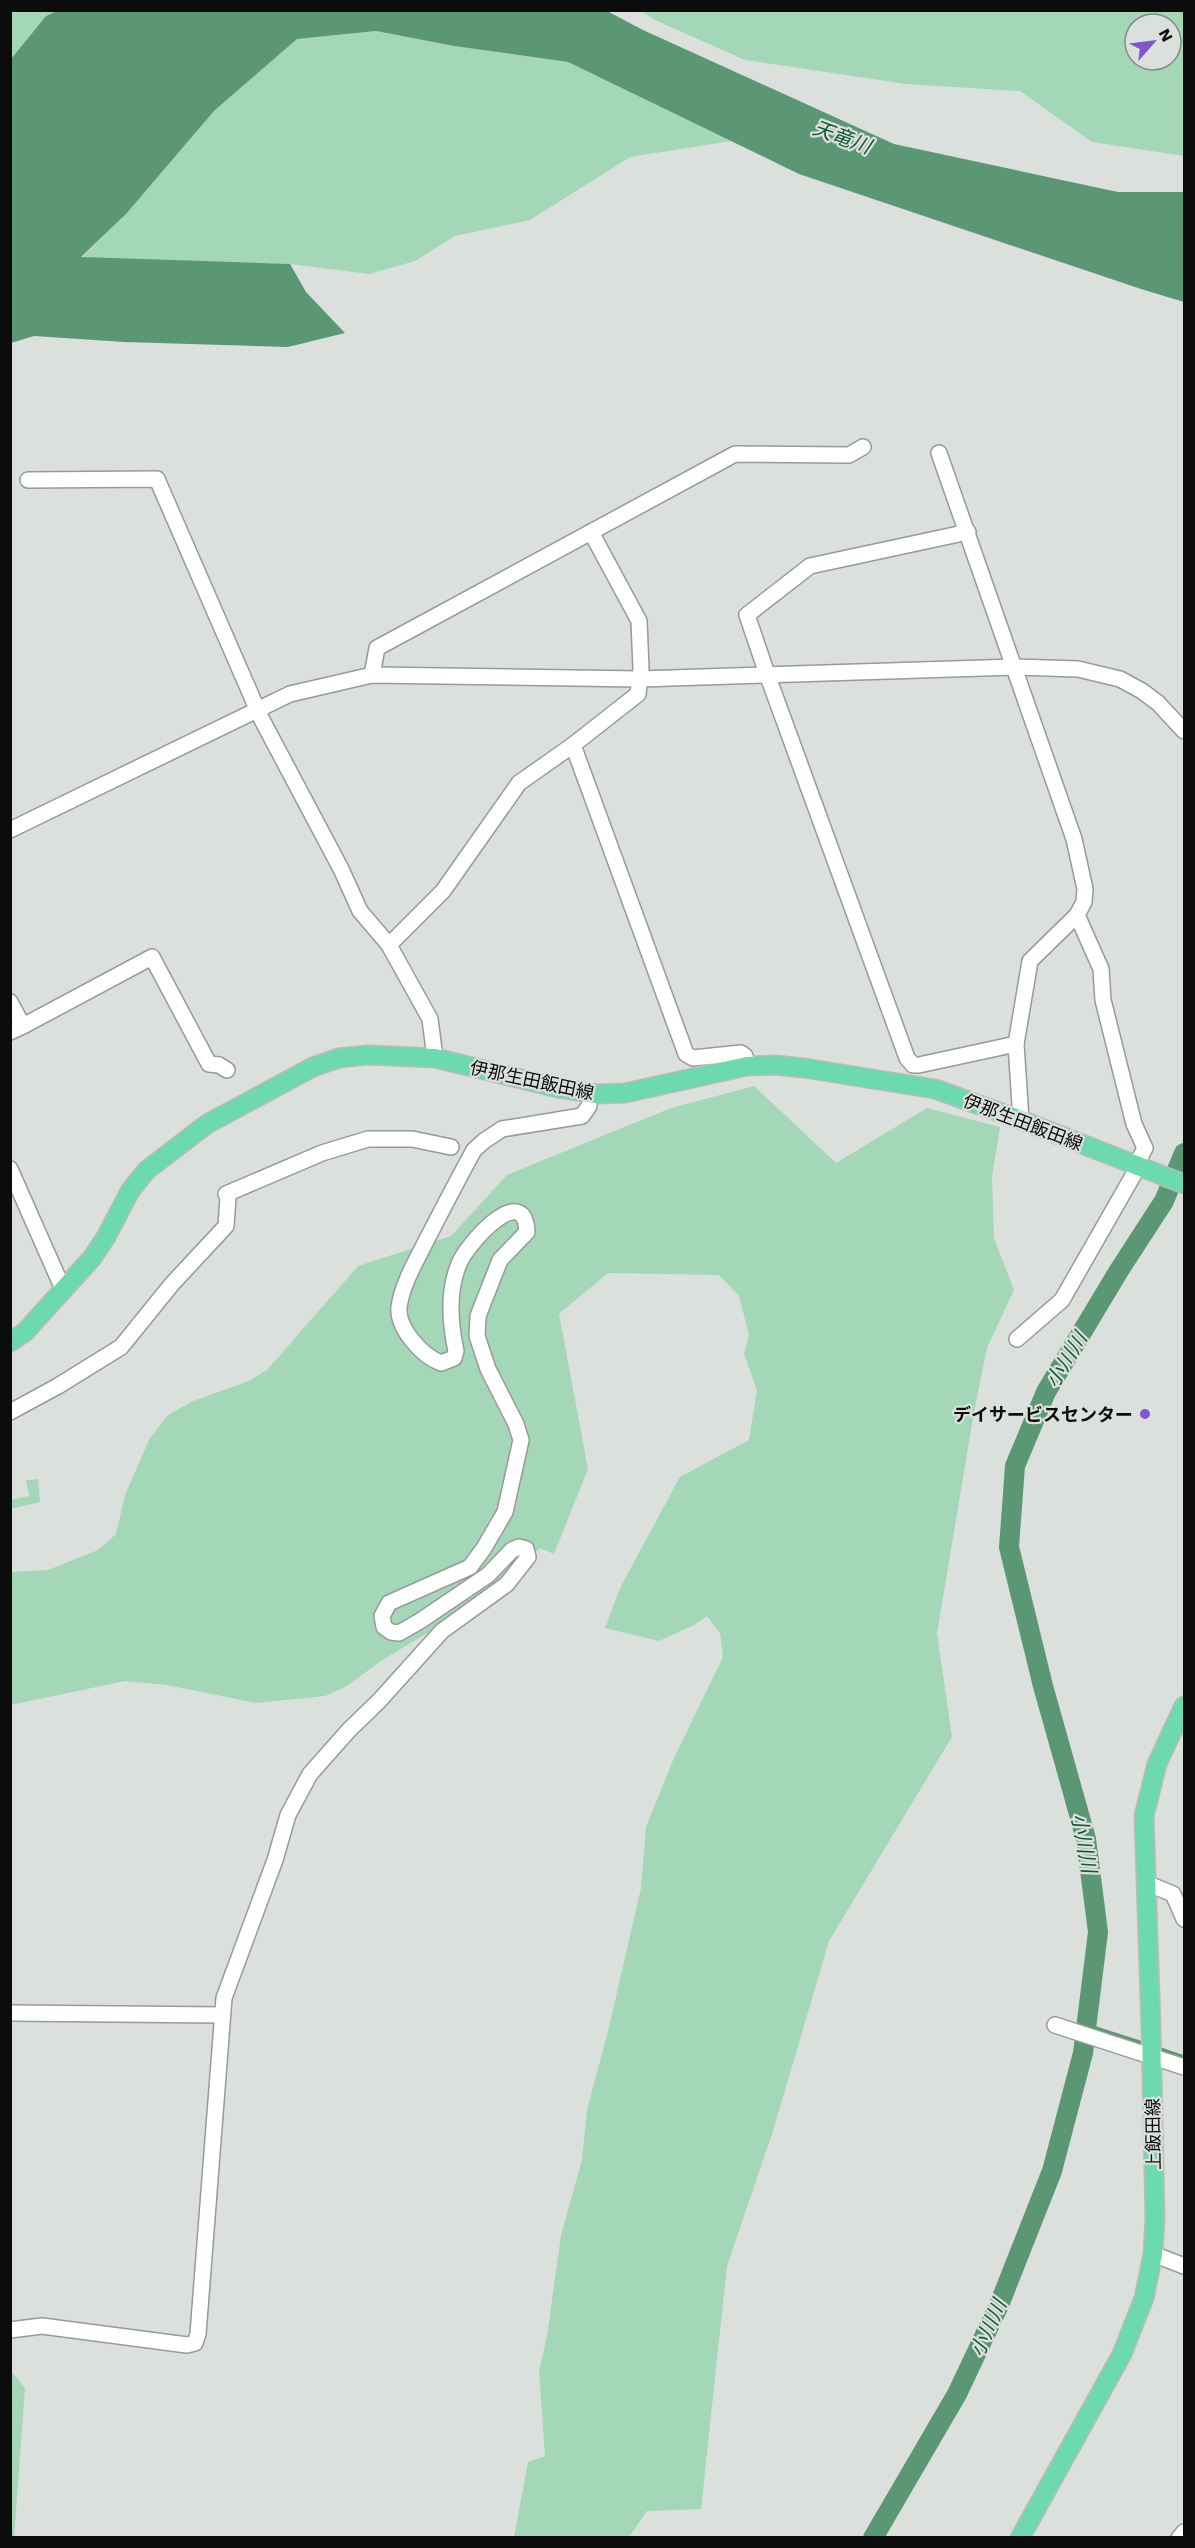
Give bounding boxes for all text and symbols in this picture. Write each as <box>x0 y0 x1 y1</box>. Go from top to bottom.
north arrow <box>1123 12 1183 72</box>
text: N <box>1155 25 1177 45</box>
water label: 天竜川 <box>810 115 876 159</box>
street label: 伊那生田飯田線 <box>468 1057 596 1103</box>
street label: 伊那生田飯田線 <box>960 1090 1086 1154</box>
water label: 小川川 <box>1040 1326 1093 1392</box>
place label: デイサービスセンター <box>953 1404 1133 1425</box>
marker: デイサービスセンター <box>1138 1407 1152 1421</box>
water label: 小川川 <box>1066 1811 1102 1877</box>
street label: 上飯田線 <box>1142 2098 1164 2170</box>
water label: 小川川 <box>965 2294 1012 2360</box>

